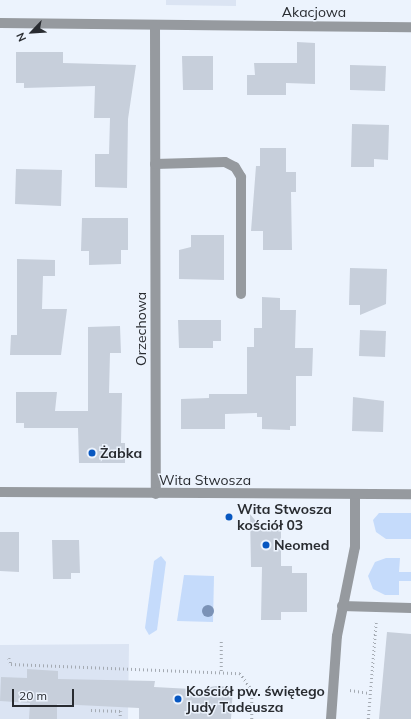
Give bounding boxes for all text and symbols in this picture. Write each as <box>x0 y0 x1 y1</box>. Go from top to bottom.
street label: Akacjowa <box>282 4 346 20</box>
north arrow <box>12 12 52 52</box>
text: N <box>13 30 29 44</box>
street label: Orzechowa <box>133 292 149 366</box>
place label: Żabka <box>100 445 142 461</box>
marker: Żabka <box>87 448 97 458</box>
street label: Wita Stwosza <box>159 472 251 488</box>
place label: Wita Stwosza kościół 03 <box>237 501 332 534</box>
marker: Wita Stwosza kościół 03 <box>224 512 234 522</box>
place label: Neomed <box>274 537 329 553</box>
marker: Neomed <box>261 540 271 550</box>
scale bar <box>14 681 76 707</box>
place label: Kościół pw. świętego Judy Tadeusza <box>186 683 325 716</box>
text: 20 m <box>19 688 47 703</box>
marker: Kościół pw. świętego Judy Tadeusza <box>173 694 183 704</box>

